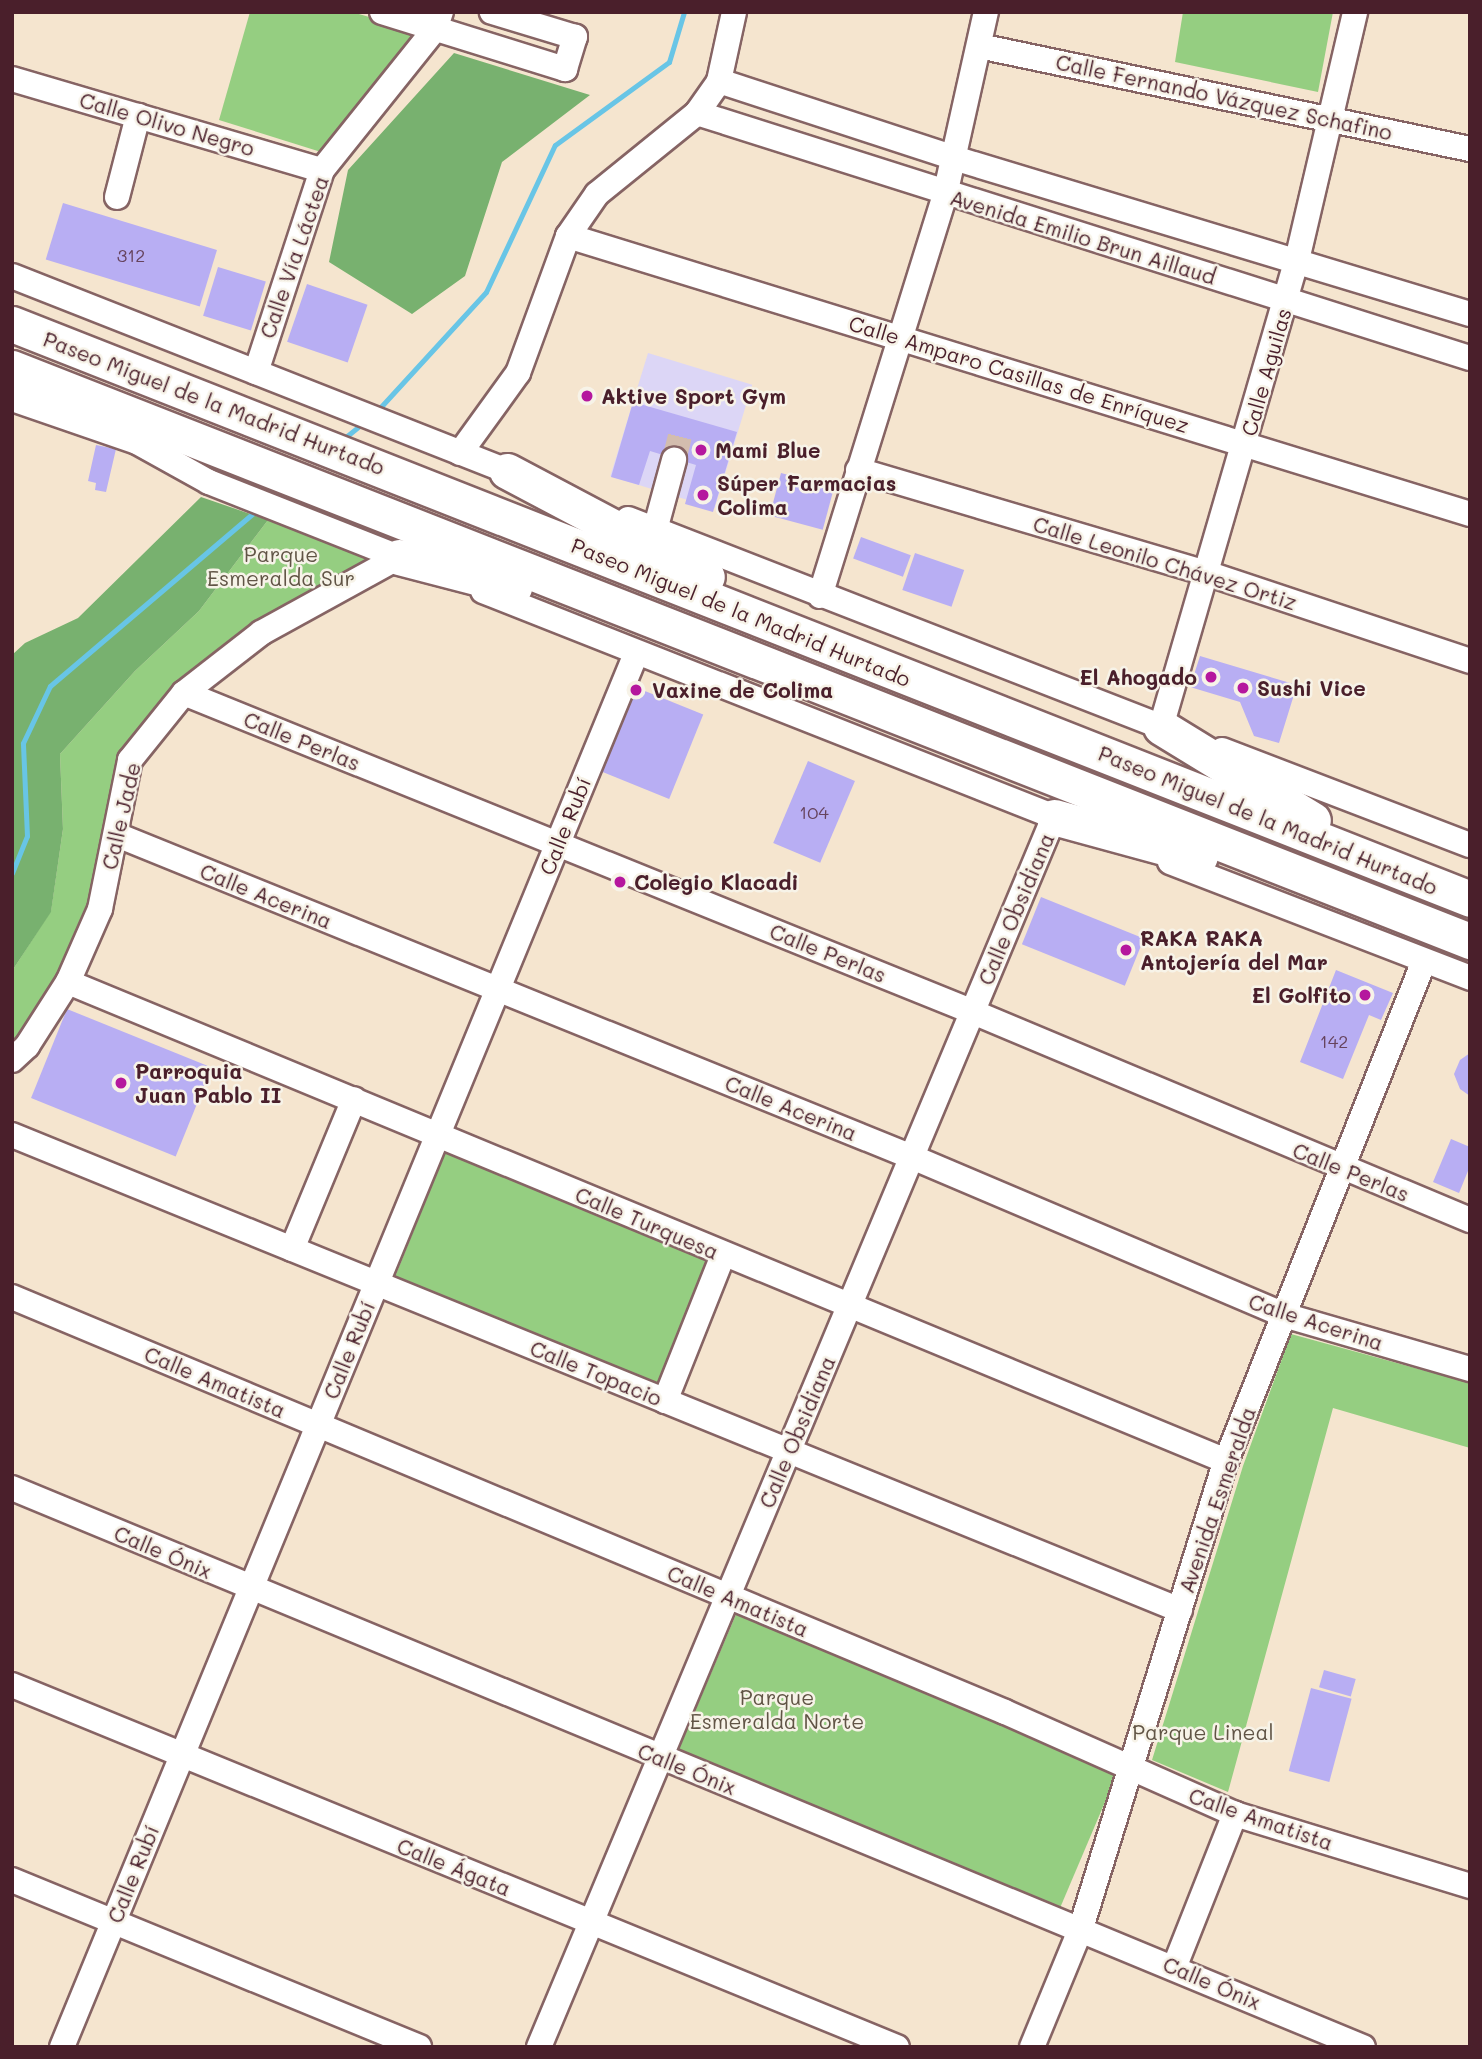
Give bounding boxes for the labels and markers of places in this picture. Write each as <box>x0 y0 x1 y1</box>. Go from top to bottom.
place label: Aktive Sport Gym <box>601 383 786 409</box>
marker: Aktive Sport Gym <box>579 388 595 404</box>
place label: Mami Blue <box>715 437 821 463</box>
marker: Mami Blue <box>693 442 709 458</box>
place label: Súper Farmacias Colima <box>717 470 896 520</box>
marker: Súper Farmacias Colima <box>695 487 711 503</box>
place label: El Ahogado <box>1079 664 1197 690</box>
marker: El Ahogado <box>1203 669 1219 685</box>
place label: Sushi Vice <box>1257 675 1366 701</box>
place label: Vaxine de Colima <box>652 677 833 703</box>
marker: Vaxine de Colima <box>626 680 646 700</box>
marker: Sushi Vice <box>1235 680 1251 696</box>
place label: Colegio Klacadi <box>634 869 799 895</box>
marker: Colegio Klacadi <box>612 874 628 890</box>
place label: RAKA RAKA Antojería del Mar <box>1140 925 1328 975</box>
marker: RAKA RAKA Antojería del Mar <box>1118 942 1134 958</box>
place label: El Golfito <box>1252 982 1351 1008</box>
marker: El Golfito <box>1357 987 1373 1003</box>
place label: Parroquia Juan Pablo II <box>135 1058 281 1108</box>
marker: Parroquia Juan Pablo II <box>113 1075 129 1091</box>

